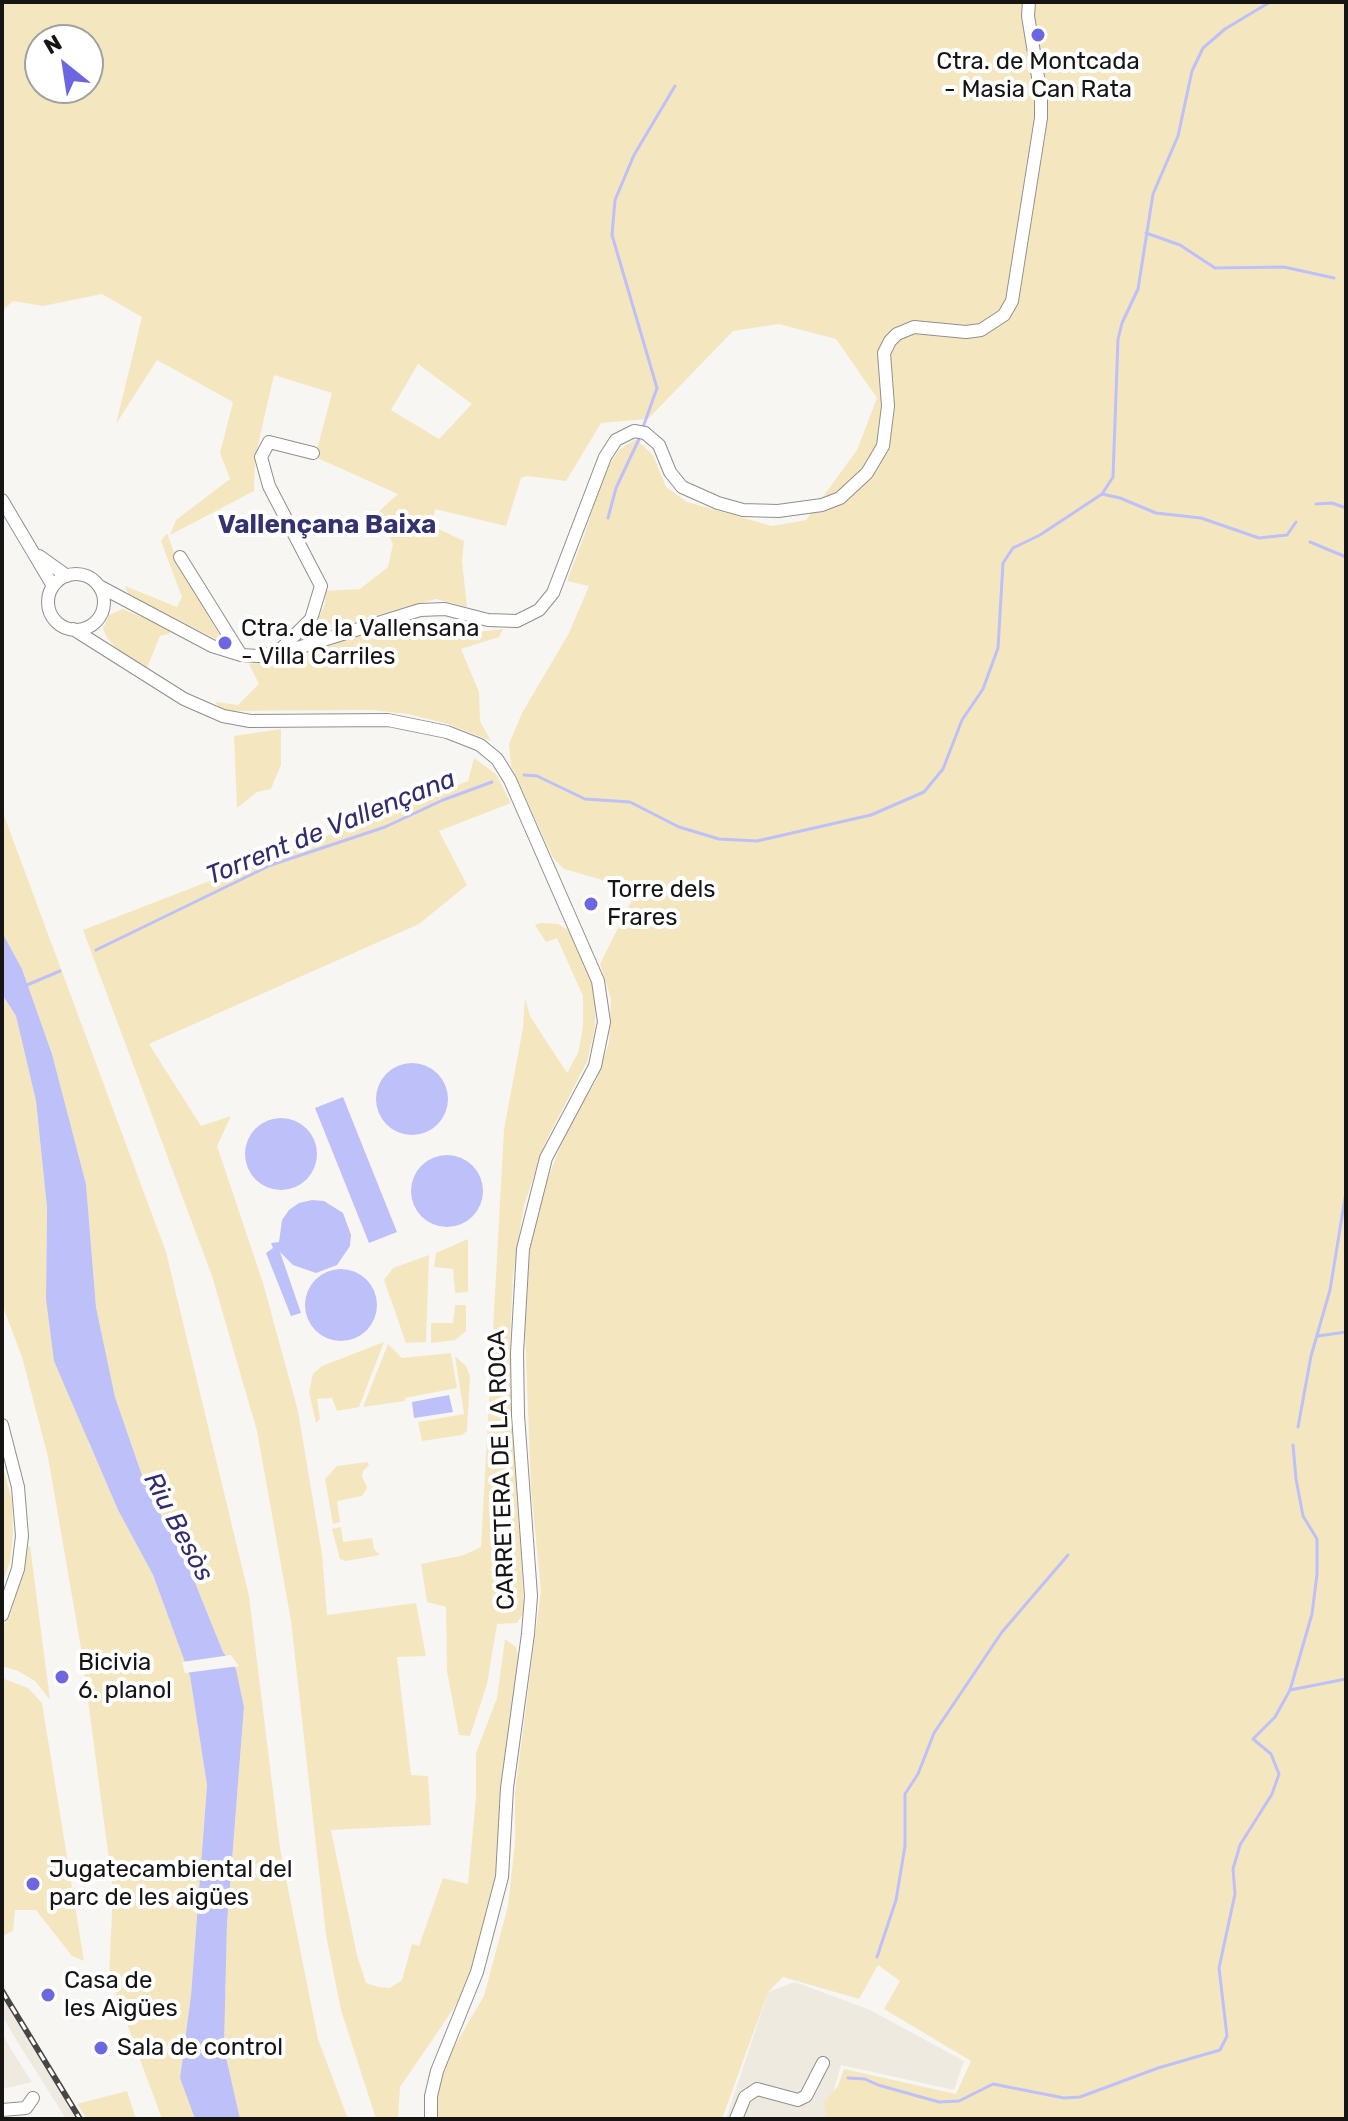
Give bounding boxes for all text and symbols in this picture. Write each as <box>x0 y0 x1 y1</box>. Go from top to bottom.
north arrow <box>24 24 104 104</box>
marker: Ctra. de Montcada - Masia Can Rata <box>1029 26 1047 44</box>
text: N <box>39 29 66 60</box>
place label: Ctra. de Montcada - Masia Can Rata <box>936 48 1140 104</box>
district label: Vallençana Baixa <box>218 509 436 541</box>
place label: Ctra. de la Vallensana - Villa Carriles <box>241 615 480 671</box>
marker: Ctra. de la Vallensana - Villa Carriles <box>216 634 234 652</box>
water label: Torrent de Vallençana <box>202 764 460 892</box>
place label: Torre dels Frares <box>607 876 715 932</box>
marker: Torre dels Frares <box>582 895 600 913</box>
street label: CARRETERA DE LA ROCA <box>483 1329 521 1611</box>
water label: Riu Besòs <box>136 1467 220 1587</box>
place label: Bicivia 6. planol <box>78 1649 172 1705</box>
marker: Bicivia 6. planol <box>53 1668 71 1686</box>
place label: Jugatecambiental del parc de les aigües <box>49 1856 292 1912</box>
marker: Jugatecambiental del parc de les aigües <box>24 1875 42 1893</box>
place label: Casa de les Aigües <box>64 1967 178 2023</box>
marker: Casa de les Aigües <box>39 1986 57 2004</box>
place label: Sala de control <box>117 2034 283 2062</box>
marker: Sala de control <box>92 2039 110 2057</box>

